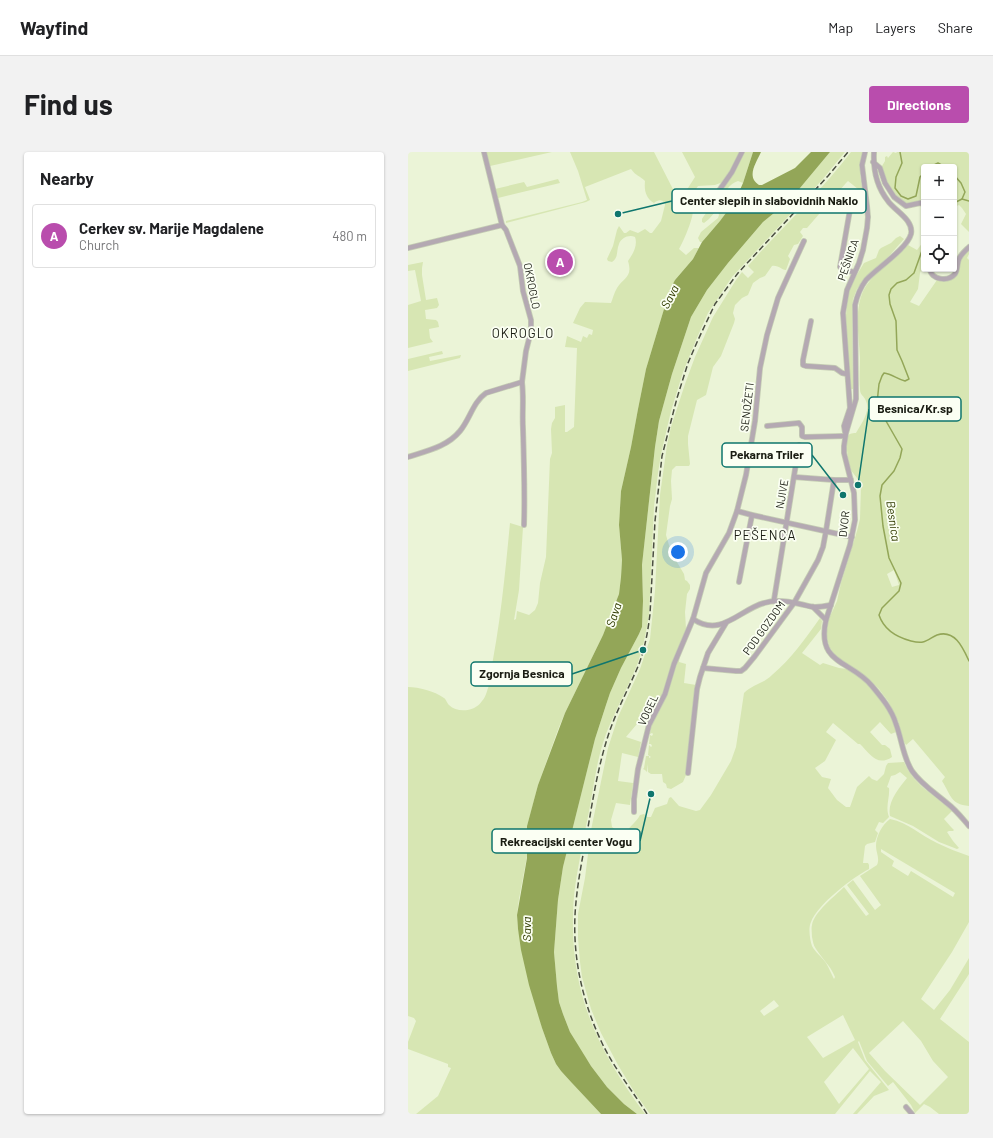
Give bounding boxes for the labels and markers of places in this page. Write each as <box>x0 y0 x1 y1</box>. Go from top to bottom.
callout: Center slepih in slabovidnih Naklo <box>672 189 866 213</box>
pin: A <box>547 247 573 277</box>
callout: Besnica/Kr.sp <box>869 397 961 421</box>
callout: Pekarna Triler <box>722 443 812 467</box>
callout: Zgornja Besnica <box>471 662 572 686</box>
callout: Rekreacijski center Vogu <box>492 829 640 853</box>

